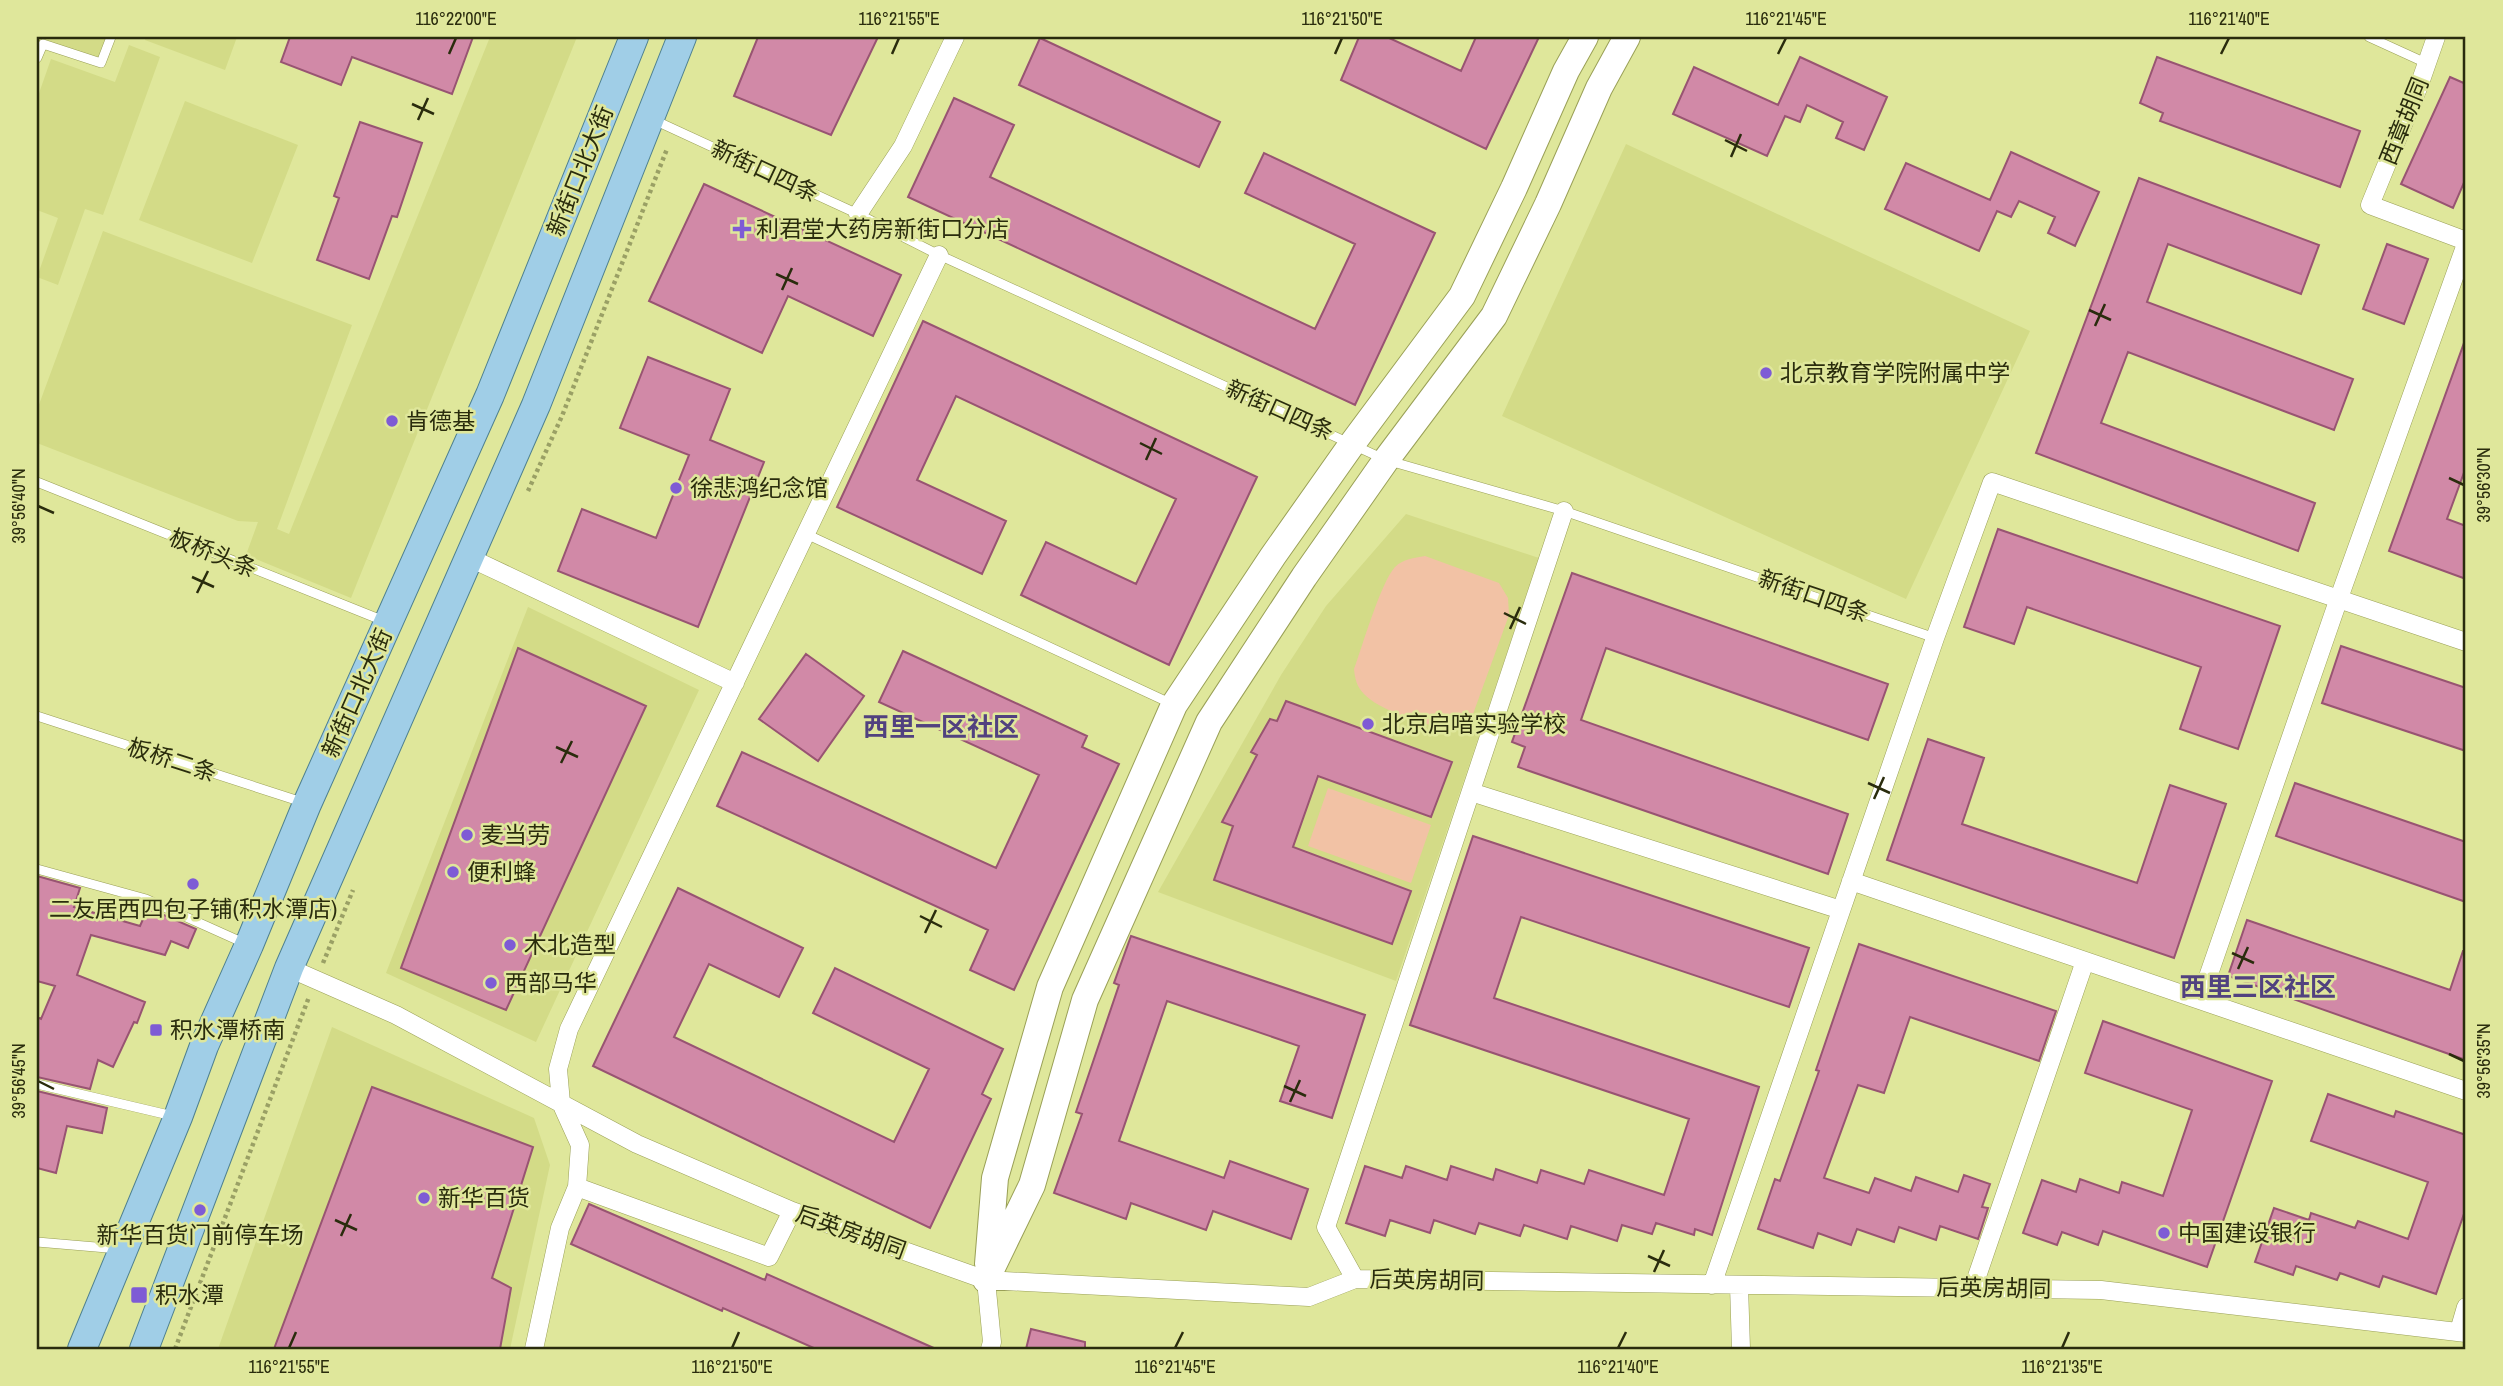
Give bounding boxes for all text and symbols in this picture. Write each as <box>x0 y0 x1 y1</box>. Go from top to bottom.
text: 116°22'00"E <box>415 6 497 31</box>
text: 116°21'55"E <box>858 6 940 31</box>
text: 116°21'50"E <box>1301 6 1383 31</box>
text: 116°21'45"E <box>1745 6 1827 31</box>
text: 116°21'40"E <box>2188 6 2270 31</box>
street label: 西章胡同 <box>2372 72 2435 169</box>
street label: 新街口北大街 <box>539 101 620 241</box>
street label: 新街口四条 <box>707 132 824 209</box>
place label: 利君堂大药房新街口分店 <box>756 213 1009 244</box>
marker: 利君堂大药房新街口分店 <box>734 221 750 237</box>
place label: 北京教育学院附属中学 <box>1780 357 2010 388</box>
marker: 北京教育学院附属中学 <box>1758 365 1774 381</box>
street label: 新街口四条 <box>1221 372 1339 447</box>
place label: 肯德基 <box>406 405 475 436</box>
marker: 肯德基 <box>384 413 400 429</box>
text: 39°56'30"N <box>2471 447 2496 523</box>
text: 39°56'40"N <box>6 468 31 544</box>
place label: 徐悲鸿纪念馆 <box>690 472 828 503</box>
marker: 徐悲鸿纪念馆 <box>668 480 684 496</box>
street label: 板桥头条 <box>165 521 262 584</box>
street label: 新街口四条 <box>1755 562 1874 629</box>
street label: 新街口北大街 <box>314 623 399 762</box>
place label: 北京启喑实验学校 <box>1382 708 1566 739</box>
district label: 西里一区社区 <box>863 709 1019 744</box>
marker: 北京启喑实验学校 <box>1360 716 1376 732</box>
street label: 板桥二条 <box>124 731 221 788</box>
place label: 麦当劳 <box>481 819 550 850</box>
marker: 麦当劳 <box>459 827 475 843</box>
place label: 便利蜂 <box>467 856 536 887</box>
marker: 便利蜂 <box>445 864 461 880</box>
marker: 二友居西四包子铺(积水潭店) <box>185 876 201 892</box>
place label: 二友居西四包子铺(积水潭店) <box>49 893 337 924</box>
place label: 木北造型 <box>524 929 616 960</box>
marker: 木北造型 <box>502 937 518 953</box>
place label: 西部马华 <box>505 967 597 998</box>
district label: 西里三区社区 <box>2180 969 2336 1004</box>
marker: 西部马华 <box>483 975 499 991</box>
place label: 积水潭桥南 <box>170 1014 285 1045</box>
marker: 积水潭桥南 <box>148 1022 164 1038</box>
text: 39°56'35"N <box>2471 1023 2496 1099</box>
text: 39°56'45"N <box>6 1043 31 1119</box>
place label: 新华百货 <box>438 1182 530 1213</box>
marker: 新华百货 <box>416 1190 432 1206</box>
street label: 后英房胡同 <box>792 1197 911 1266</box>
marker: 新华百货门前停车场 <box>192 1202 208 1218</box>
place label: 中国建设银行 <box>2178 1217 2316 1248</box>
place label: 新华百货门前停车场 <box>97 1219 304 1250</box>
marker: 中国建设银行 <box>2156 1225 2172 1241</box>
street label: 后英房胡同 <box>1369 1263 1485 1296</box>
street label: 后英房胡同 <box>1936 1271 2052 1304</box>
place label: 积水潭 <box>155 1279 224 1310</box>
marker: 积水潭 <box>129 1285 149 1305</box>
text: 116°21'55"E <box>248 1354 330 1379</box>
text: 116°21'50"E <box>691 1354 773 1379</box>
text: 116°21'45"E <box>1134 1354 1216 1379</box>
text: 116°21'40"E <box>1577 1354 1659 1379</box>
text: 116°21'35"E <box>2021 1354 2103 1379</box>

